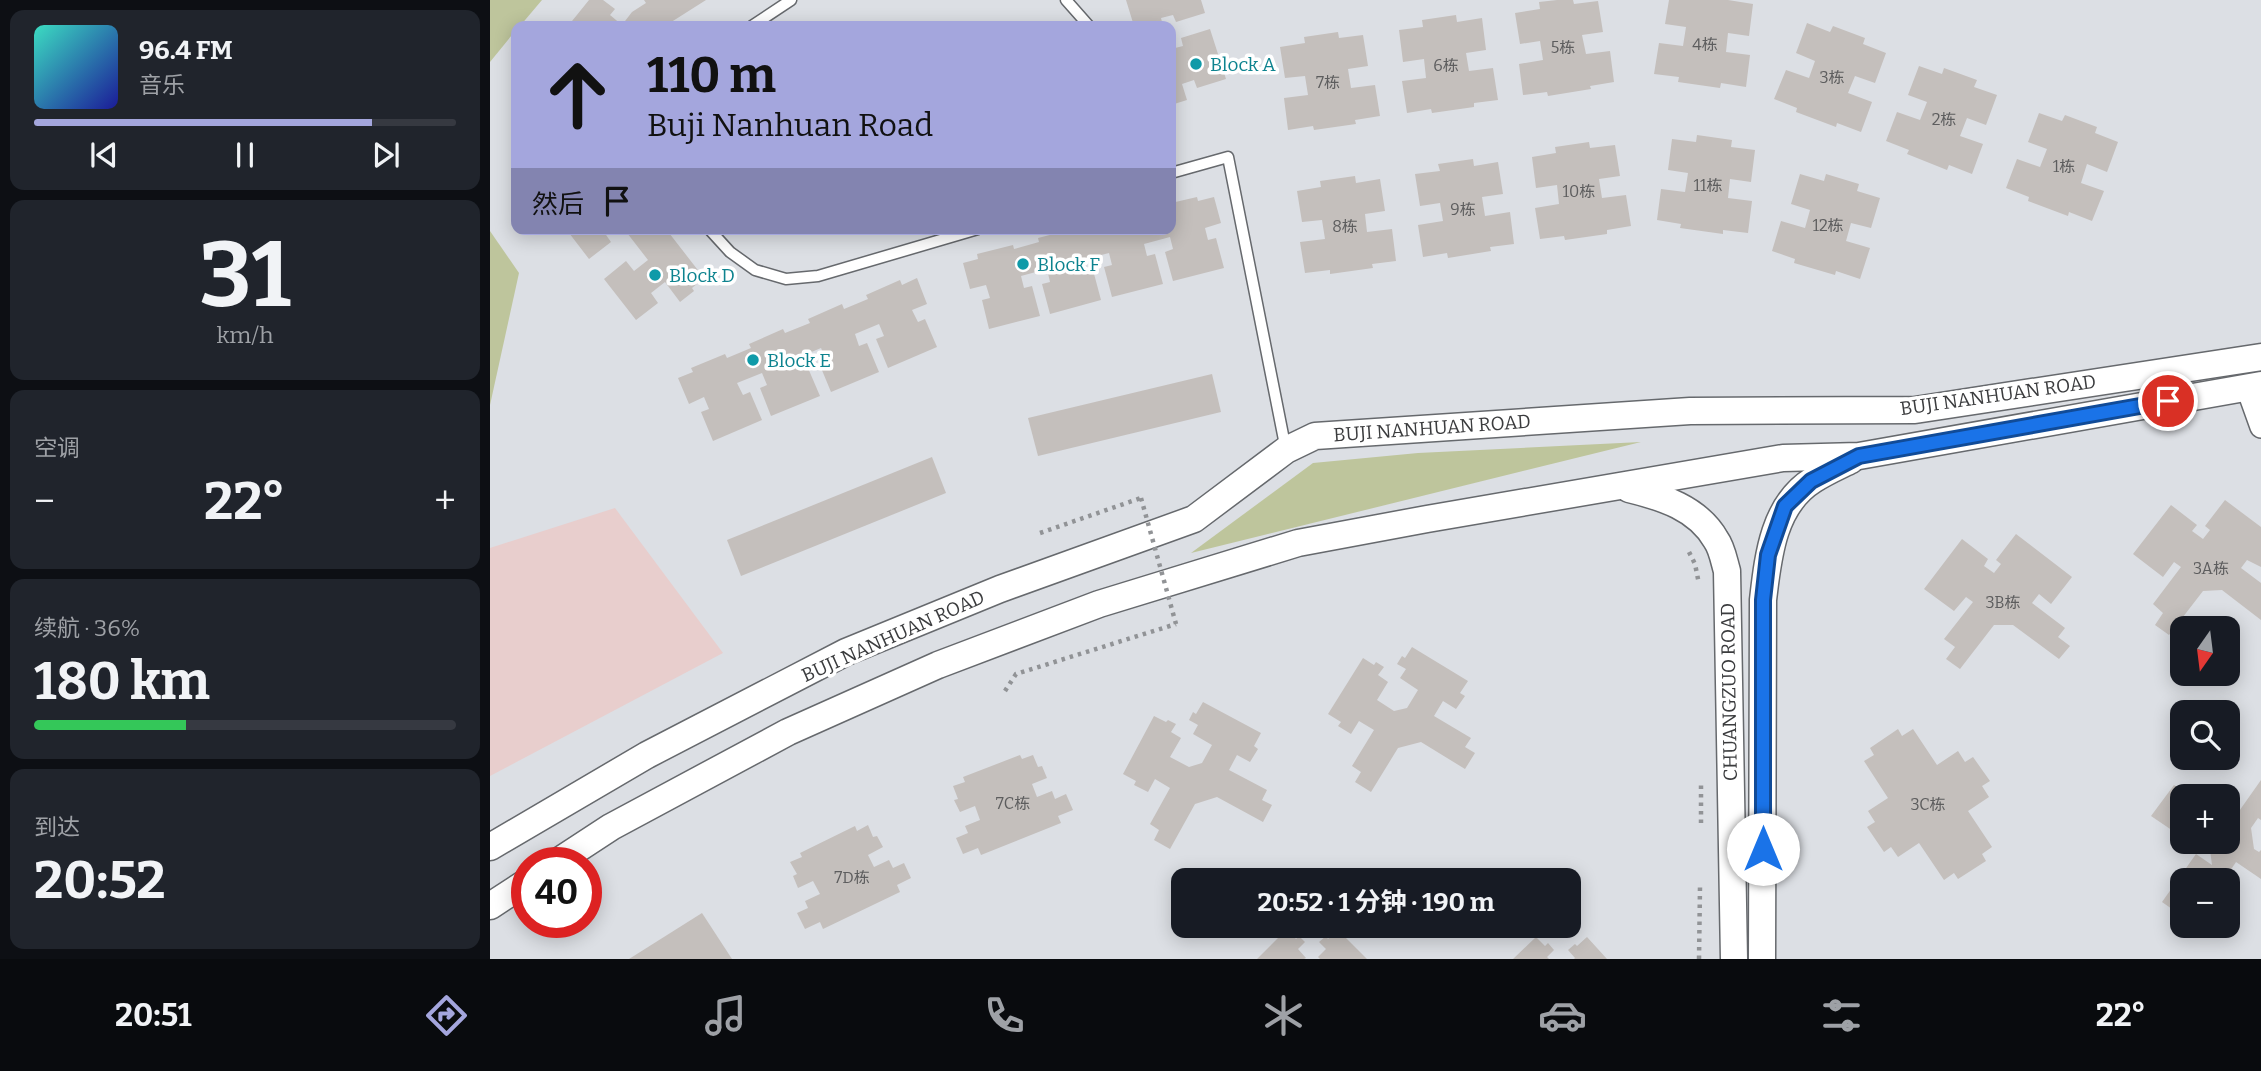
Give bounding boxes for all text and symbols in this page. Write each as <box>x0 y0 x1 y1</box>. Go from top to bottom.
text: 96.4 FM <box>139 35 233 66</box>
house number: 4栋 <box>1692 35 1718 54</box>
house number: 5栋 <box>1551 38 1575 57</box>
text: 110 m <box>647 46 776 105</box>
icon: ahead <box>532 49 623 140</box>
place label: Block A <box>1210 53 1276 76</box>
marker: Block A <box>1188 56 1204 72</box>
house number: 6栋 <box>1433 56 1459 75</box>
house number: 3栋 <box>1819 68 1845 87</box>
text: 音乐 <box>139 71 185 99</box>
house number: 7栋 <box>1316 73 1340 92</box>
text: Buji Nanhuan Road <box>647 106 933 144</box>
house number: 2栋 <box>1932 110 1956 129</box>
icon: previous <box>85 136 123 174</box>
icon: pause <box>226 136 264 174</box>
icon: next <box>367 136 405 174</box>
house number: 1栋 <box>2053 157 2075 176</box>
house number: 11栋 <box>1694 176 1723 195</box>
icon: arrive <box>598 182 636 220</box>
house number: 10栋 <box>1563 182 1595 201</box>
text: 然后 <box>532 189 584 220</box>
house number: 9栋 <box>1450 200 1476 219</box>
house number: 12栋 <box>1812 216 1844 235</box>
house number: 8栋 <box>1332 217 1358 236</box>
text: 31 <box>199 221 291 330</box>
place label: Block F <box>1037 253 1100 276</box>
marker: Block F <box>1015 256 1031 272</box>
place label: Block D <box>669 264 735 287</box>
marker: Block D <box>647 267 663 283</box>
text: km/h <box>217 321 273 349</box>
place label: Block E <box>767 349 831 372</box>
marker: Block E <box>745 352 761 368</box>
street label: BUJI NANHUAN ROAD <box>1898 370 2098 420</box>
pin <box>2138 371 2198 431</box>
icon: arrive <box>2149 382 2187 420</box>
street label: BUJI NANHUAN ROAD <box>1333 410 1531 446</box>
text: 空调 <box>34 434 80 462</box>
text: 22° <box>204 470 285 533</box>
text: − <box>34 478 55 524</box>
text: + <box>434 478 456 524</box>
house number: 3A栋 <box>2193 559 2229 578</box>
street label: BUJI NANHUAN ROAD <box>798 585 988 687</box>
house number: 3B栋 <box>1986 593 2021 612</box>
street label: CHUANGZUO ROAD <box>1716 603 1742 781</box>
text: 续航 · 36% <box>34 614 140 642</box>
north arrow <box>2170 616 2240 686</box>
map controls <box>2170 616 2240 938</box>
text: 180 km <box>34 650 210 713</box>
button: search <box>2170 700 2240 770</box>
button: + <box>2170 784 2240 854</box>
house number: 7C栋 <box>996 794 1030 813</box>
house number: 3C栋 <box>1910 795 1946 814</box>
position arrow <box>1726 812 1800 886</box>
text: 到达 <box>34 813 80 841</box>
speed limit sign: 40 <box>511 847 602 938</box>
text: 20:52 <box>34 849 165 912</box>
house number: 7D栋 <box>834 868 870 887</box>
button: − <box>2170 868 2240 938</box>
text: 20:52 · 1 分钟 · 190 m <box>1257 887 1495 918</box>
icon: directions <box>422 991 471 1040</box>
icon: music <box>701 991 750 1040</box>
icon: phone <box>980 991 1029 1040</box>
icon: climate <box>1259 991 1308 1040</box>
icon: car <box>1538 991 1587 1040</box>
icon: filters <box>1817 991 1866 1040</box>
text: 20:51 <box>115 996 192 1034</box>
text: 22° <box>2096 996 2146 1034</box>

